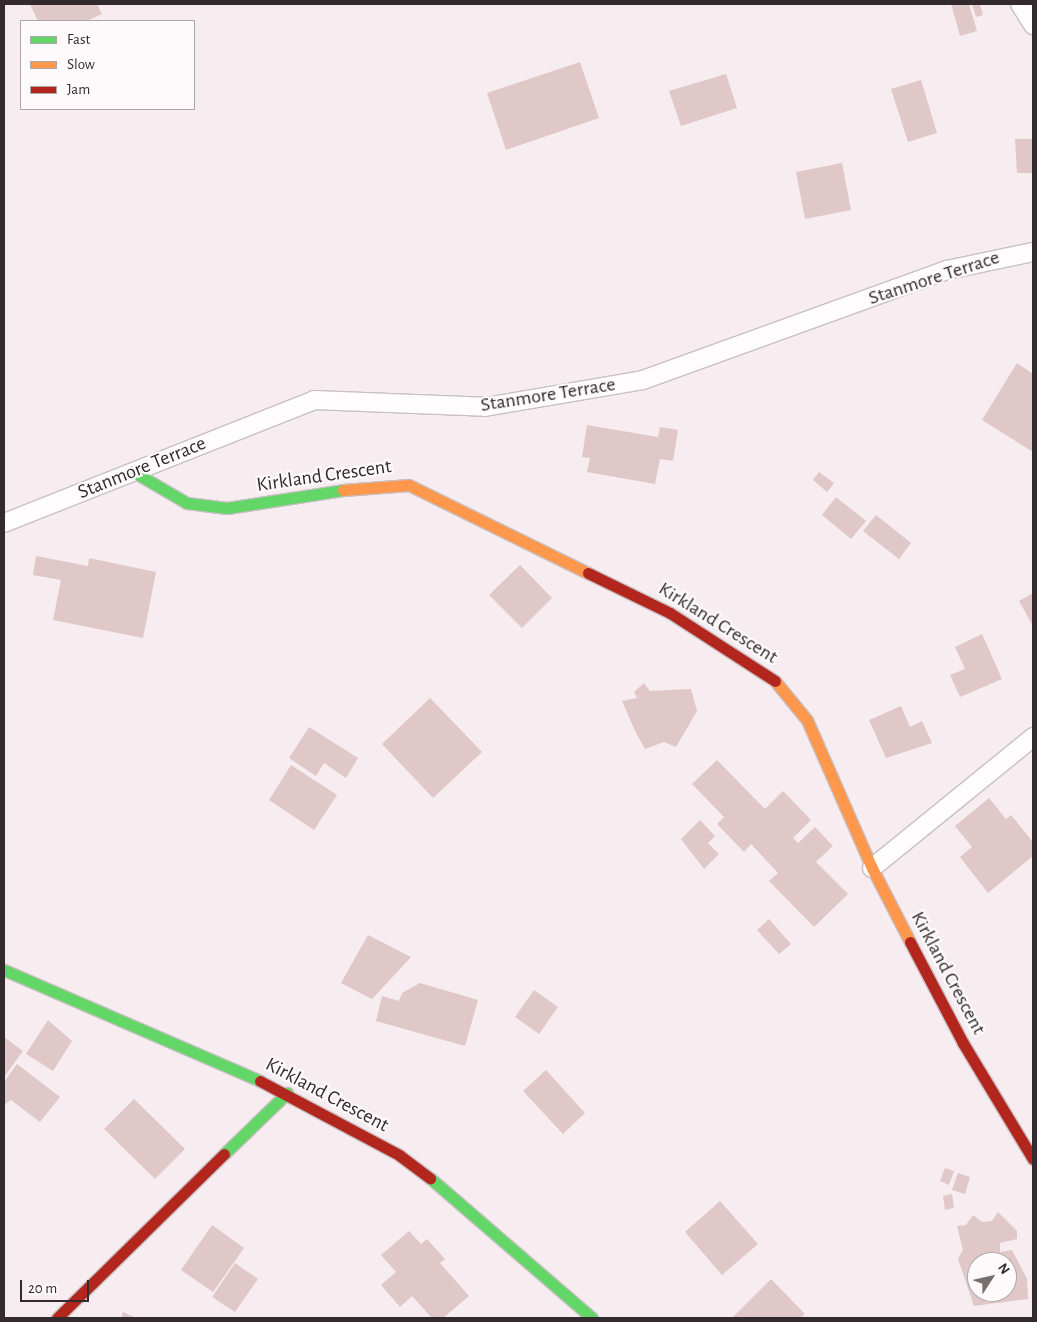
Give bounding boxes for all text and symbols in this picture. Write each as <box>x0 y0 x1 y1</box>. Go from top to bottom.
legend <box>20 20 195 110</box>
text: Fast <box>67 32 90 47</box>
text: Slow <box>67 57 95 72</box>
text: Jam <box>67 82 90 97</box>
street label: Stanmore Terrace <box>866 246 1002 310</box>
street label: Stanmore Terrace <box>479 373 617 417</box>
street label: Stanmore Terrace <box>74 431 210 505</box>
street label: Kirkland Crescent <box>255 455 393 497</box>
street label: Kirkland Crescent <box>654 577 782 669</box>
street label: Kirkland Crescent <box>905 907 991 1039</box>
street label: Kirkland Crescent <box>261 1052 393 1138</box>
north arrow <box>967 1252 1017 1302</box>
text: N <box>995 1261 1012 1277</box>
scale bar <box>22 1270 91 1302</box>
text: 20 m <box>28 1281 57 1296</box>

